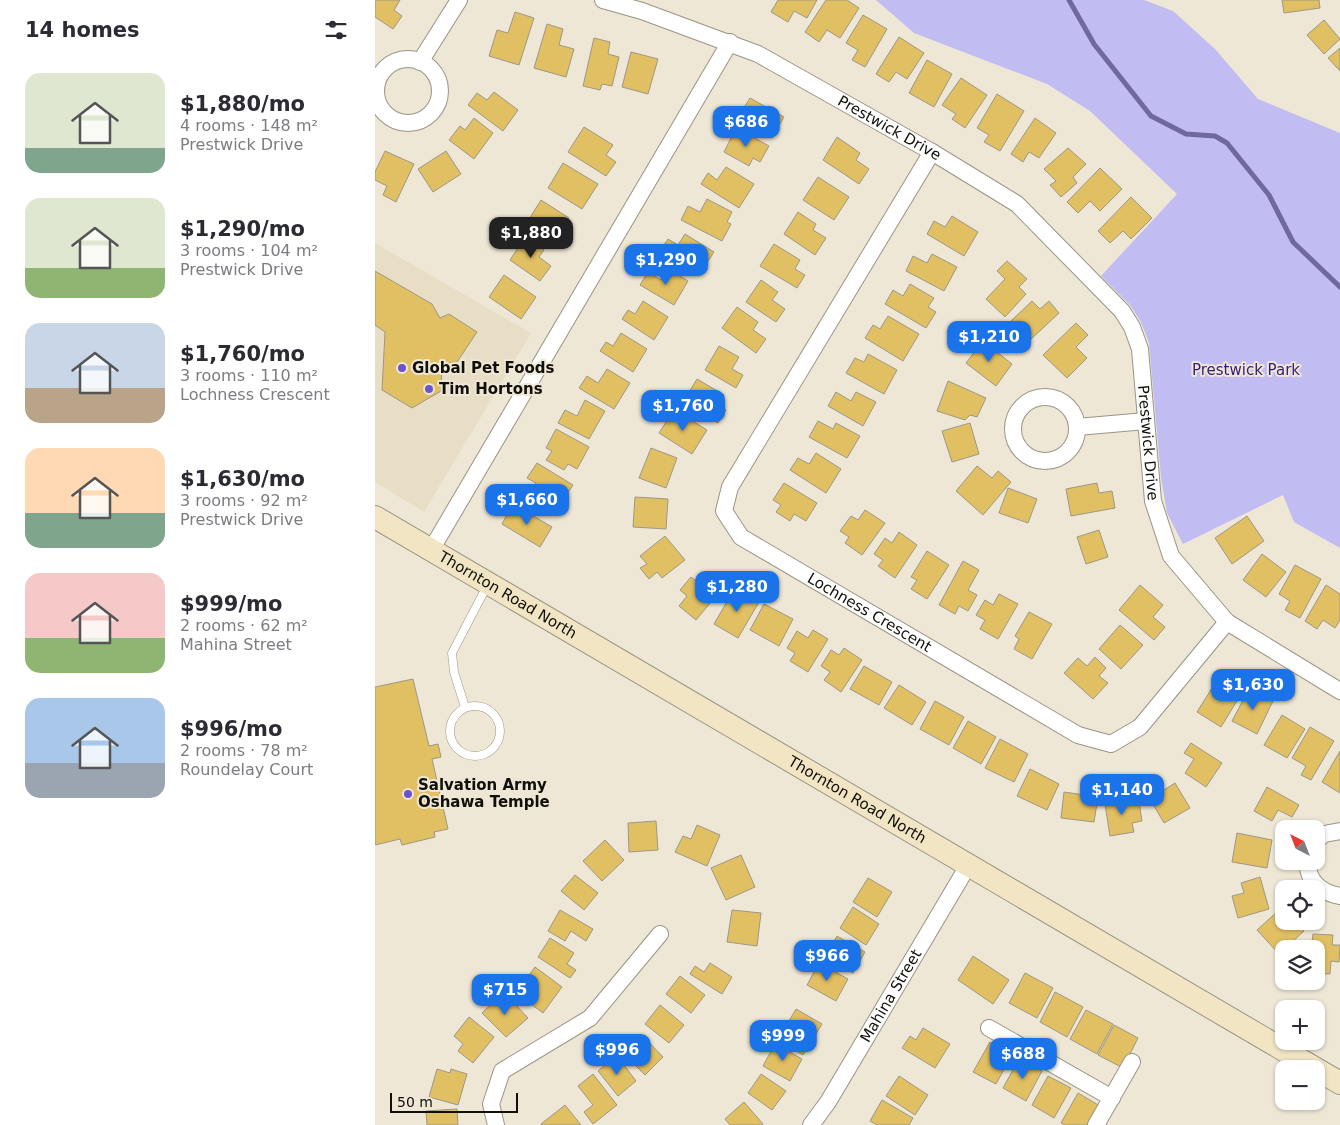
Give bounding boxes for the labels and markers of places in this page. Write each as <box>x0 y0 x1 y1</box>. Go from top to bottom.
pin: $686 <box>716 106 776 148</box>
pin: $1,880 <box>490 216 572 259</box>
pin: $1,290 <box>625 244 707 286</box>
pin: $1,210 <box>948 320 1030 363</box>
place label: Global Pet Foods <box>412 359 555 377</box>
marker: Global Pet Foods <box>396 362 408 374</box>
place label: Tim Hortons <box>439 380 543 398</box>
marker: Tim Hortons <box>423 383 435 395</box>
pin: $1,760 <box>642 390 724 432</box>
pin: $1,660 <box>486 484 568 526</box>
pin: $1,280 <box>696 570 778 613</box>
pin: $1,630 <box>1212 668 1294 711</box>
pin: $1,140 <box>1081 774 1163 816</box>
place label: Salvation Army Oshawa Temple <box>418 776 550 811</box>
marker: Salvation Army Oshawa Temple <box>402 788 414 800</box>
pin: $966 <box>797 940 857 982</box>
pin: $715 <box>475 974 535 1016</box>
pin: $999 <box>753 1020 813 1062</box>
pin: $996 <box>587 1034 647 1076</box>
pin: $688 <box>993 1038 1053 1080</box>

